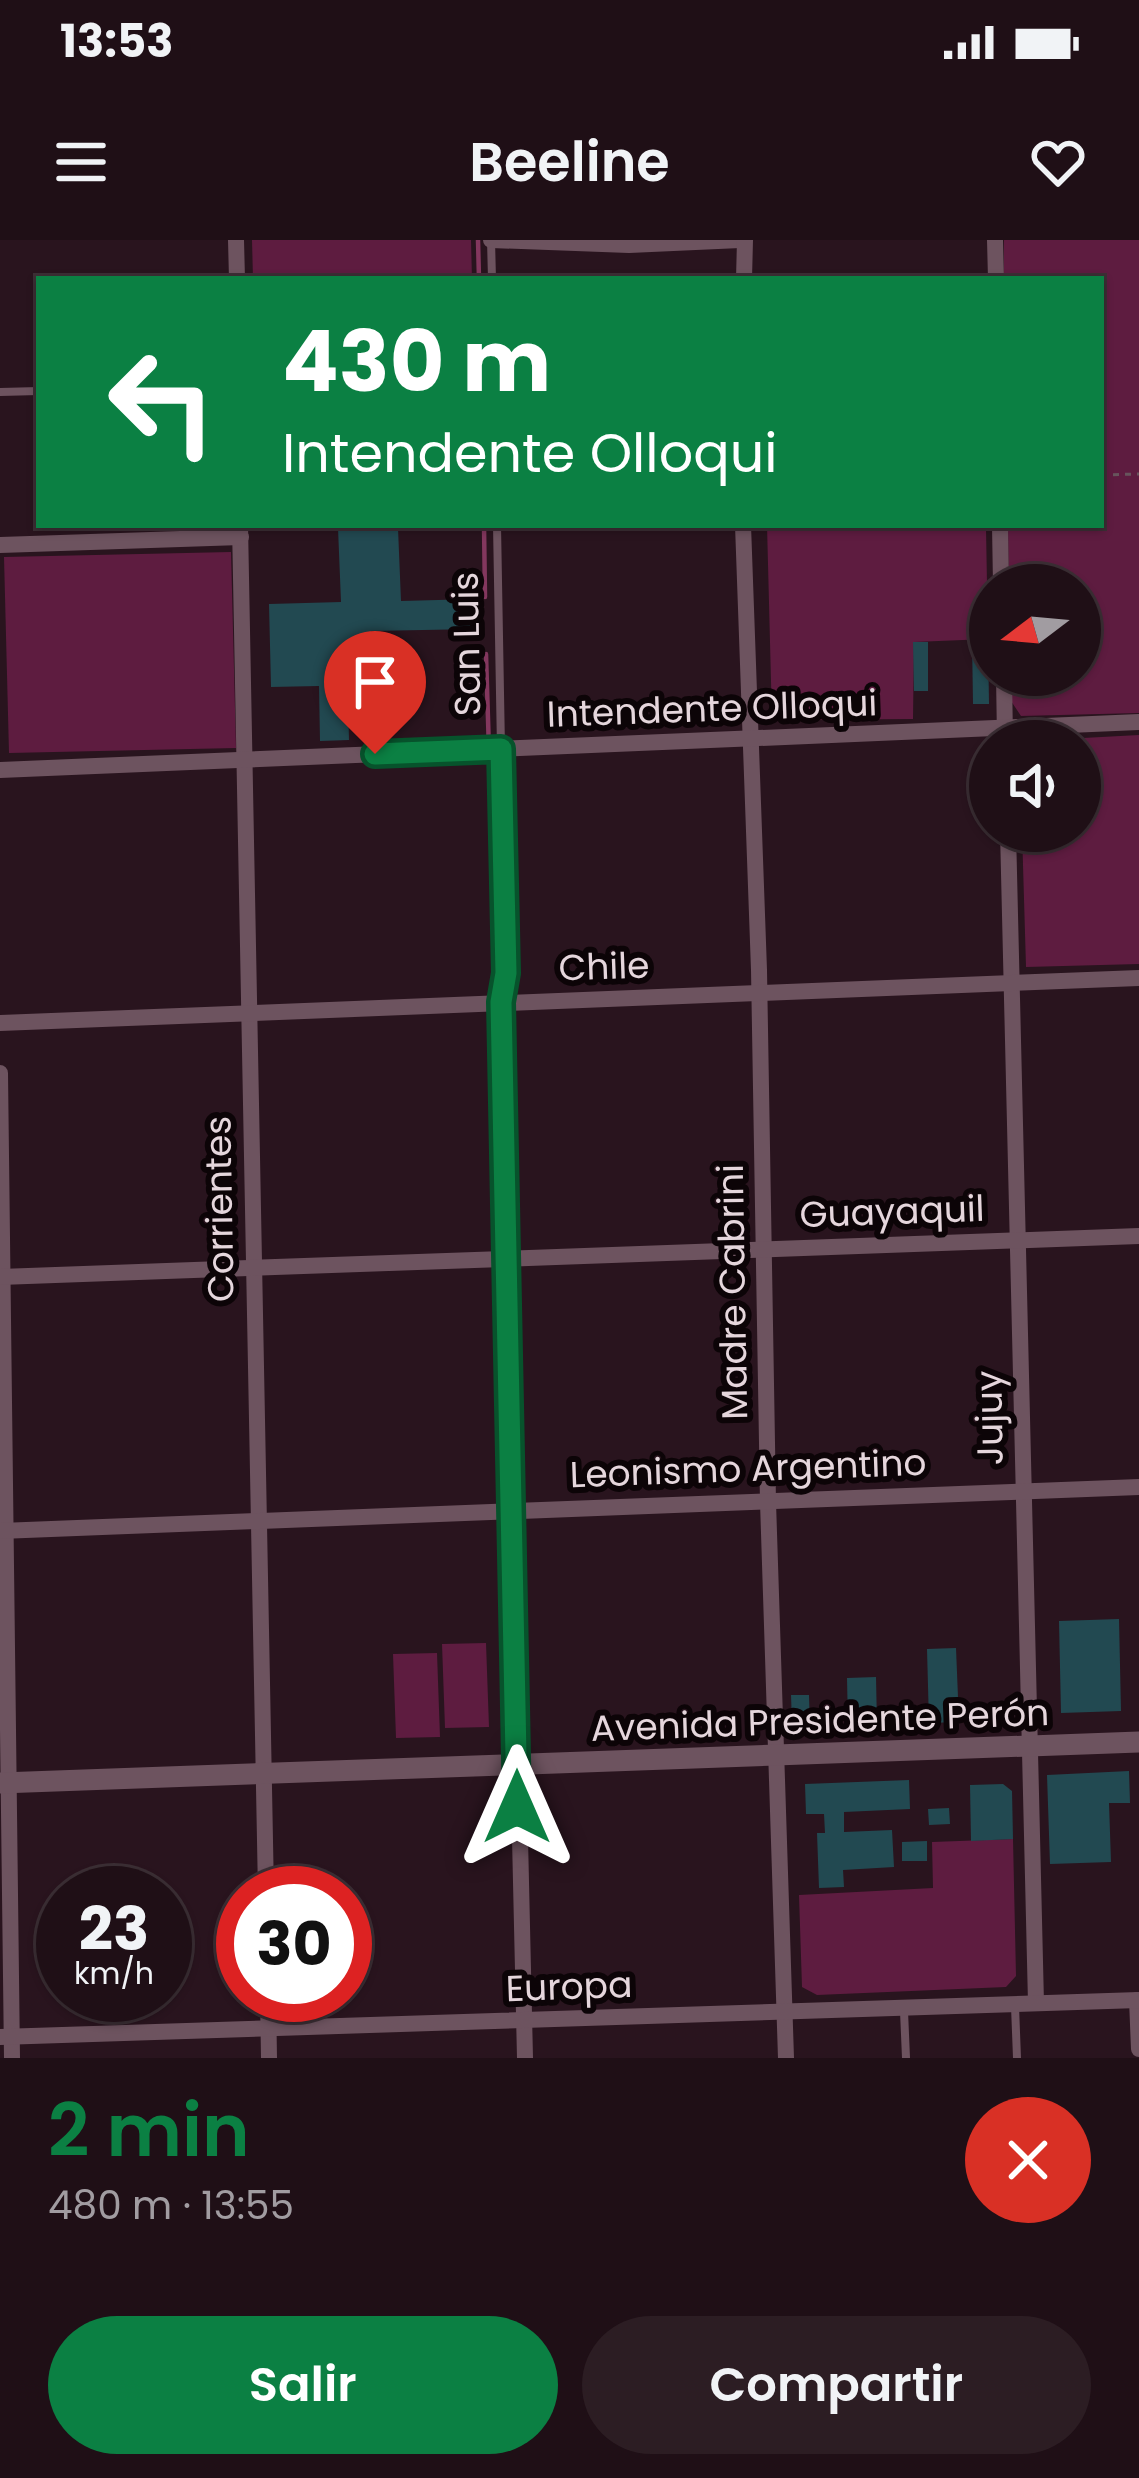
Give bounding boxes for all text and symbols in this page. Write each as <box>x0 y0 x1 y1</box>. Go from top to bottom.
text: 13:53 <box>60 10 173 73</box>
text: Beeline <box>469 124 670 200</box>
icon: menu <box>48 129 114 195</box>
icon: heart <box>1025 129 1091 195</box>
text: 430 m <box>282 303 551 420</box>
icon: left <box>84 324 240 480</box>
text: Intendente Olloqui <box>282 415 778 491</box>
north arrow <box>969 564 1101 696</box>
map controls <box>969 564 1101 852</box>
street label: San Luis <box>440 571 493 717</box>
pin <box>324 631 426 754</box>
icon: arrive <box>342 649 408 715</box>
street label: Intendente Olloqui <box>546 677 878 740</box>
button: sound <box>969 720 1101 852</box>
street label: Chile <box>558 939 650 994</box>
street label: Corrientes <box>192 1115 247 1302</box>
street label: Madre Cabrini <box>705 1164 760 1420</box>
street label: Guayaquil <box>799 1183 985 1240</box>
street label: Jujuy <box>963 1370 1016 1466</box>
street label: Leonismo Argentino <box>569 1437 927 1500</box>
street label: Avenida Presidente Perón <box>590 1687 1050 1754</box>
position arrow <box>454 1744 580 1870</box>
speed limit sign: 30 <box>216 1866 372 2022</box>
text: 23 <box>79 1887 149 1971</box>
text: km/h <box>74 1952 154 1995</box>
street label: Europa <box>505 1959 633 2014</box>
text: 2 min <box>48 2080 250 2181</box>
button: close <box>965 2097 1091 2223</box>
text: 480 m · 13:55 <box>48 2178 294 2233</box>
button: Salir <box>48 2316 558 2454</box>
button: Compartir <box>582 2316 1091 2454</box>

